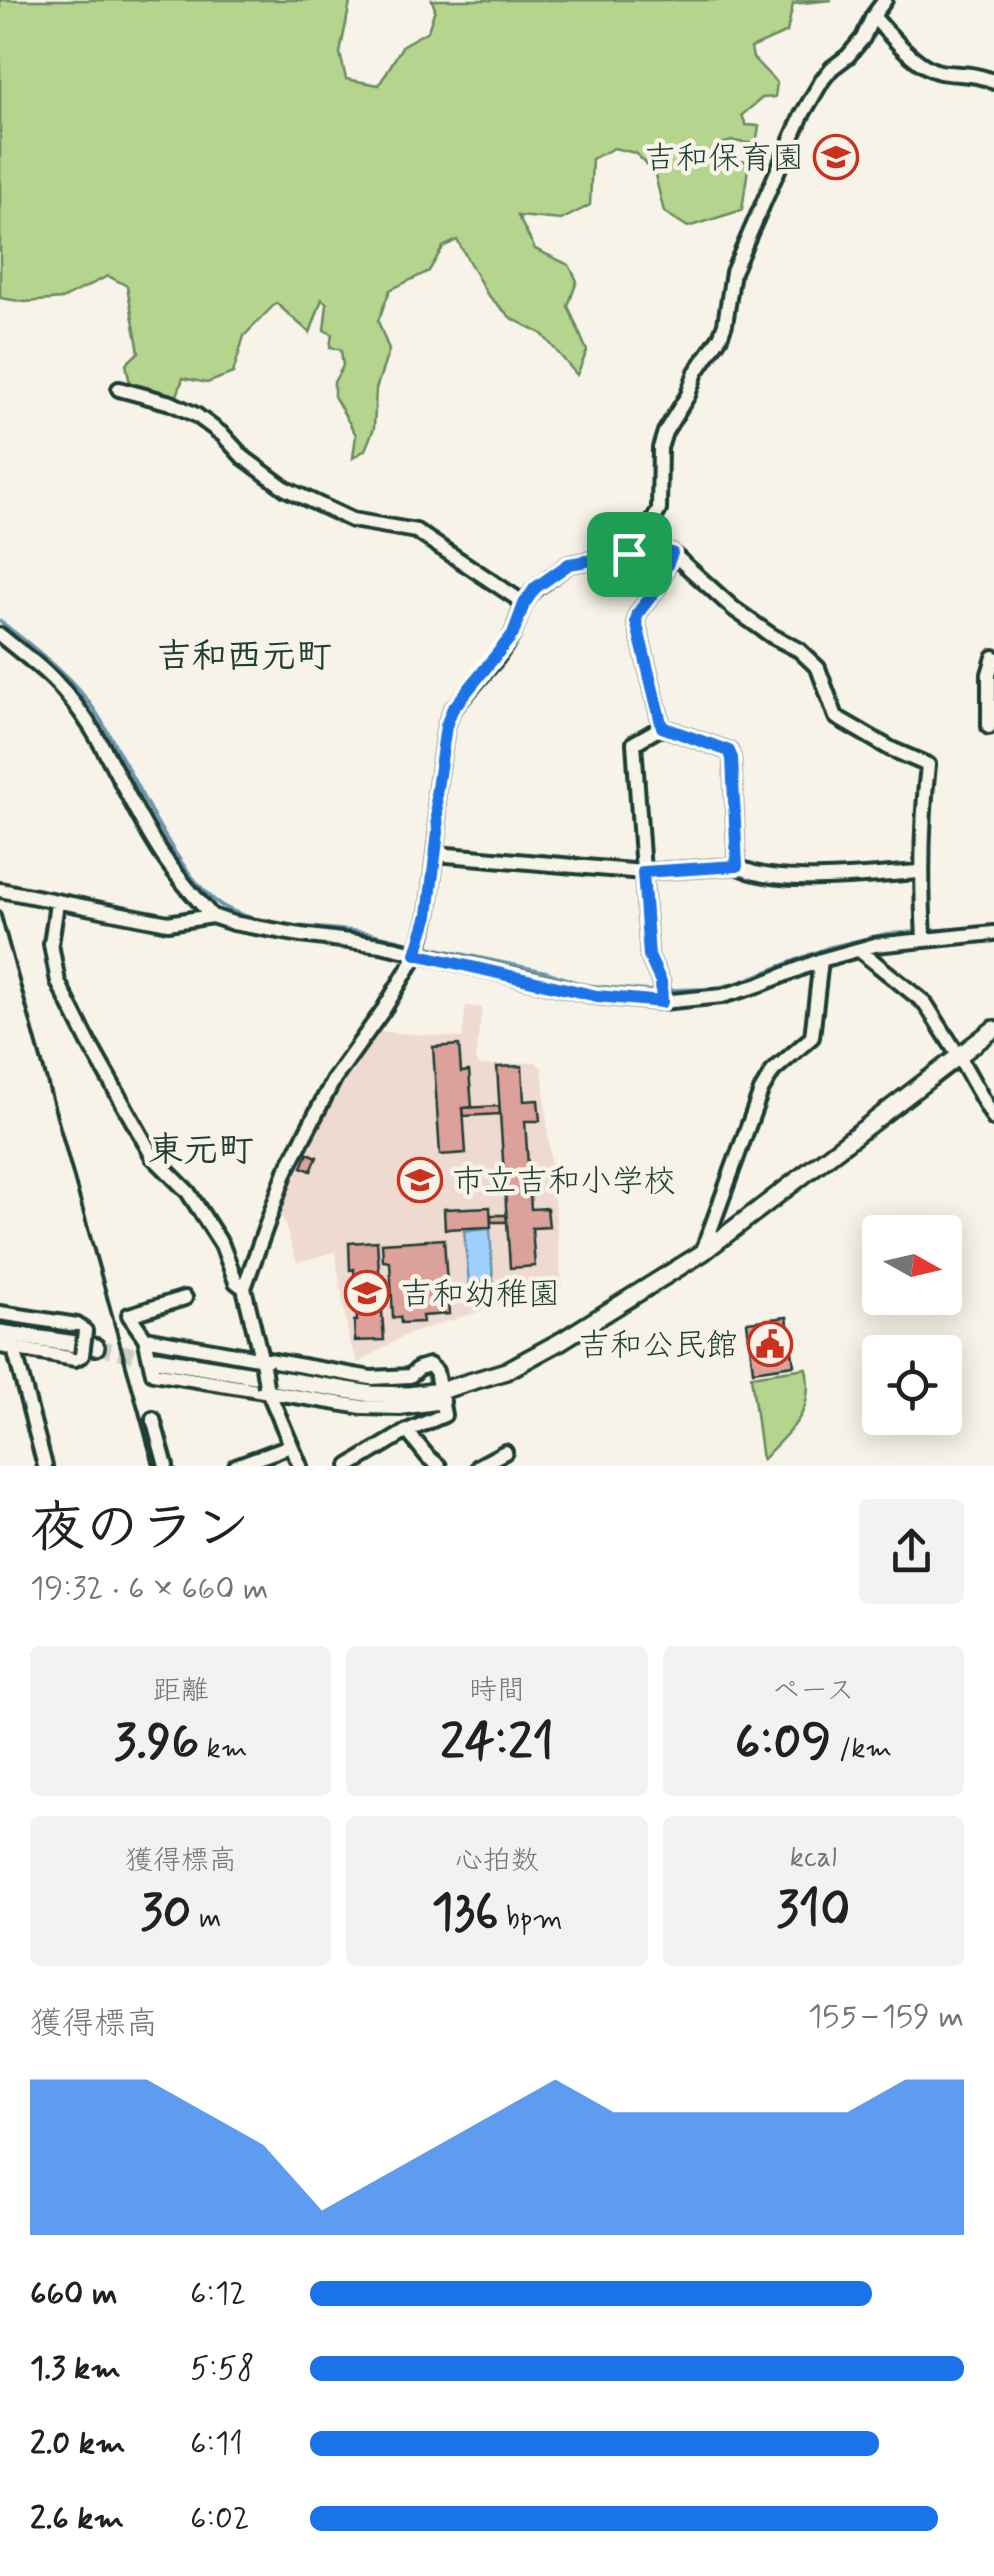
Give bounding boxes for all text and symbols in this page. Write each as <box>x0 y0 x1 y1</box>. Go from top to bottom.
school or university icon: 吉和保育園 <box>813 134 859 180</box>
place label: 吉和保育園 <box>644 138 804 180</box>
pin <box>587 512 672 597</box>
icon: arrive <box>602 527 657 582</box>
district label: 吉和西元町 <box>156 634 332 680</box>
district label: 東元町 <box>148 1128 254 1174</box>
school or university icon: 市立吉和小学校 <box>397 1157 443 1203</box>
place label: 市立吉和小学校 <box>452 1161 676 1203</box>
north arrow <box>862 1215 962 1315</box>
map controls <box>862 1215 962 1435</box>
school or university icon: 吉和幼稚園 <box>344 1270 390 1316</box>
place label: 吉和幼稚園 <box>400 1274 560 1316</box>
public building icon: 吉和公民館 <box>747 1321 793 1367</box>
place label: 吉和公民館 <box>578 1325 738 1367</box>
button: locate <box>862 1335 962 1435</box>
text: 夜のラン <box>30 1494 250 1566</box>
button: share <box>859 1499 964 1604</box>
text: 19:32 · 6 × 660 m <box>30 1568 269 1610</box>
text: 距離 <box>153 1673 209 1710</box>
text: 時間 <box>469 1673 525 1710</box>
text: ペース <box>772 1673 854 1710</box>
text: 3.96 <box>114 1710 199 1776</box>
text: 24:21 <box>440 1710 554 1776</box>
text: 6:09 <box>735 1710 831 1776</box>
text: km <box>199 1731 247 1768</box>
text: /km <box>831 1731 892 1768</box>
text: kcal <box>790 1840 837 1877</box>
text: 獲得標高 <box>125 1843 237 1880</box>
text: 心拍数 <box>455 1843 539 1880</box>
text: 310 <box>776 1877 850 1943</box>
text: 30 <box>140 1880 191 1946</box>
text: 136 <box>431 1880 499 1946</box>
text: m <box>191 1901 221 1938</box>
text: bpm <box>499 1901 563 1938</box>
text: 155–159 m <box>808 1996 964 2038</box>
text: 獲得標高 <box>30 2003 158 2045</box>
text: 660 m <box>30 2273 117 2315</box>
text: 6:12 <box>190 2273 246 2315</box>
text: 1.3 km <box>30 2348 121 2390</box>
text: 5:58 <box>190 2348 254 2390</box>
text: 2.0 km <box>30 2423 126 2465</box>
text: 6:11 <box>190 2423 243 2465</box>
text: 2.6 km <box>30 2498 124 2540</box>
text: 6:02 <box>190 2498 250 2540</box>

